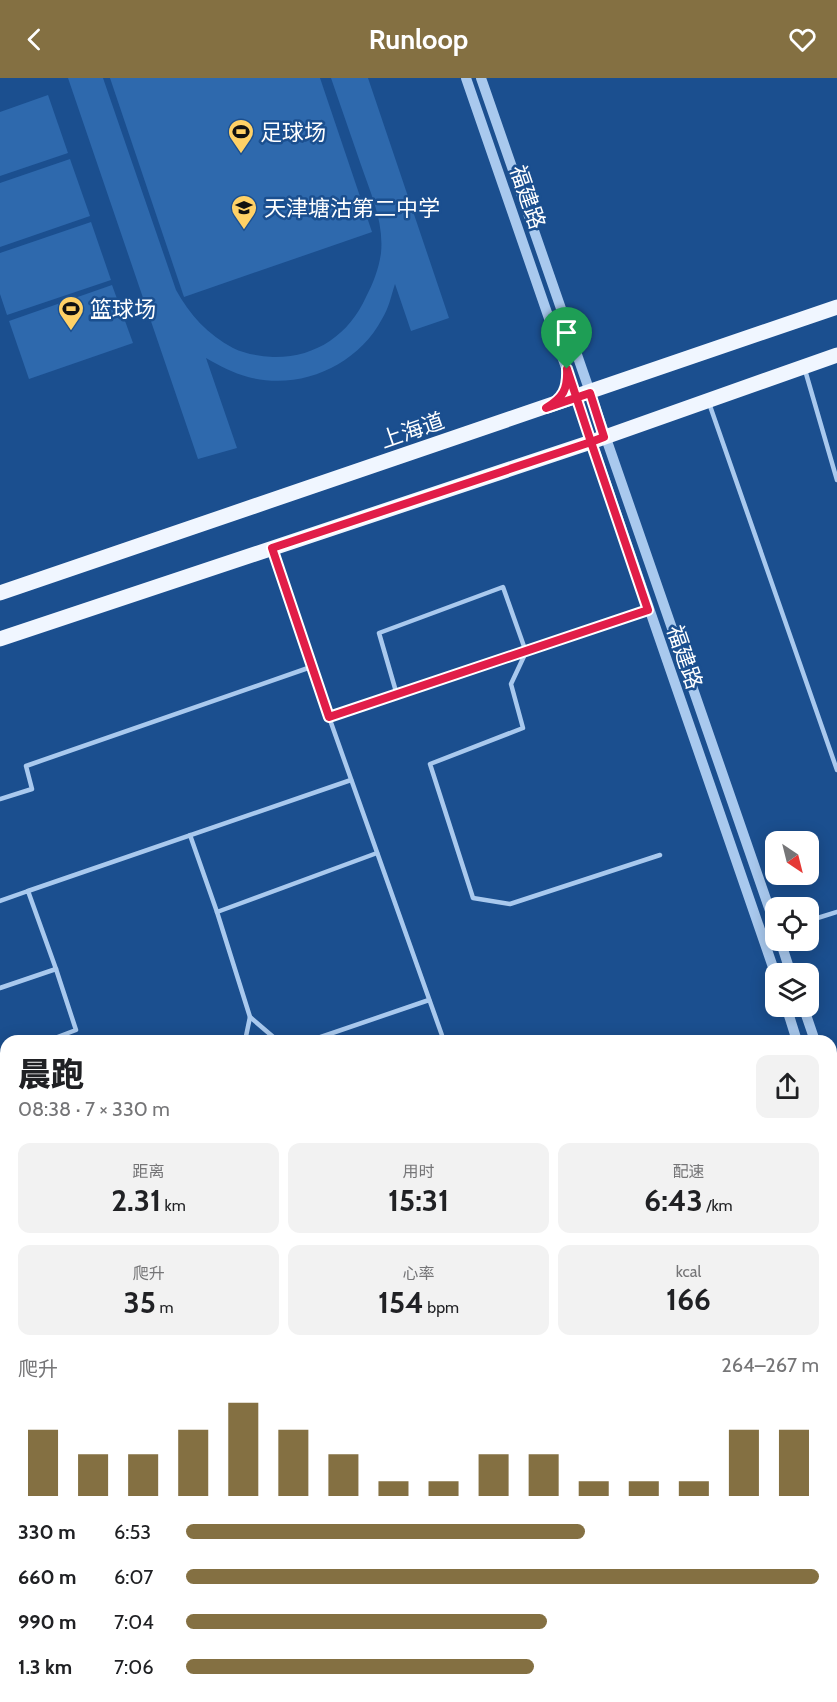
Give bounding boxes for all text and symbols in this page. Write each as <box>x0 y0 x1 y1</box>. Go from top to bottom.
icon: back <box>18 23 51 56</box>
text: Runloop <box>369 23 468 56</box>
icon: heart <box>786 23 819 56</box>
sports icon: 足球场 <box>226 117 256 155</box>
place label: 足球场 <box>260 119 326 146</box>
street label: 福建路 <box>504 162 551 233</box>
school or university icon: 天津塘沽第二中学 <box>229 193 259 231</box>
place label: 天津塘沽第二中学 <box>264 195 440 222</box>
sports icon: 篮球场 <box>56 294 86 332</box>
place label: 篮球场 <box>90 296 156 323</box>
pin <box>541 307 592 369</box>
icon: arrive <box>550 316 583 349</box>
street label: 上海道 <box>377 407 448 454</box>
street label: 福建路 <box>661 622 708 693</box>
north arrow <box>765 831 819 885</box>
map controls <box>765 831 819 1017</box>
button: locate <box>765 897 819 951</box>
button: layers <box>765 963 819 1017</box>
text: 晨跑 <box>18 1054 84 1094</box>
button: share <box>756 1055 819 1118</box>
text: 08:38 · 7 × 330 m <box>18 1097 170 1121</box>
text: 距离 <box>132 1162 165 1181</box>
text: 用时 <box>402 1162 435 1181</box>
text: 配速 <box>672 1162 705 1181</box>
text: 2.31 <box>111 1182 161 1219</box>
text: 15:31 <box>388 1182 449 1219</box>
text: 6:43 <box>644 1182 703 1219</box>
text: km <box>161 1196 186 1215</box>
text: /km <box>703 1196 733 1215</box>
text: kcal <box>676 1262 701 1281</box>
text: 爬升 <box>132 1264 165 1283</box>
text: 心率 <box>402 1264 435 1283</box>
text: 166 <box>666 1281 711 1318</box>
text: 35 <box>124 1284 156 1321</box>
text: 154 <box>378 1284 424 1321</box>
text: m <box>156 1298 173 1317</box>
text: bpm <box>424 1298 459 1317</box>
text: 264–267 m <box>721 1353 819 1377</box>
text: 爬升 <box>18 1357 58 1381</box>
text: 330 m <box>18 1520 76 1544</box>
text: 6:53 <box>114 1520 151 1544</box>
text: 660 m <box>18 1565 76 1589</box>
text: 6:07 <box>114 1565 153 1589</box>
text: 990 m <box>18 1610 76 1634</box>
text: 7:04 <box>114 1610 154 1634</box>
text: 1.3 km <box>18 1655 72 1679</box>
text: 7:06 <box>114 1655 154 1679</box>

